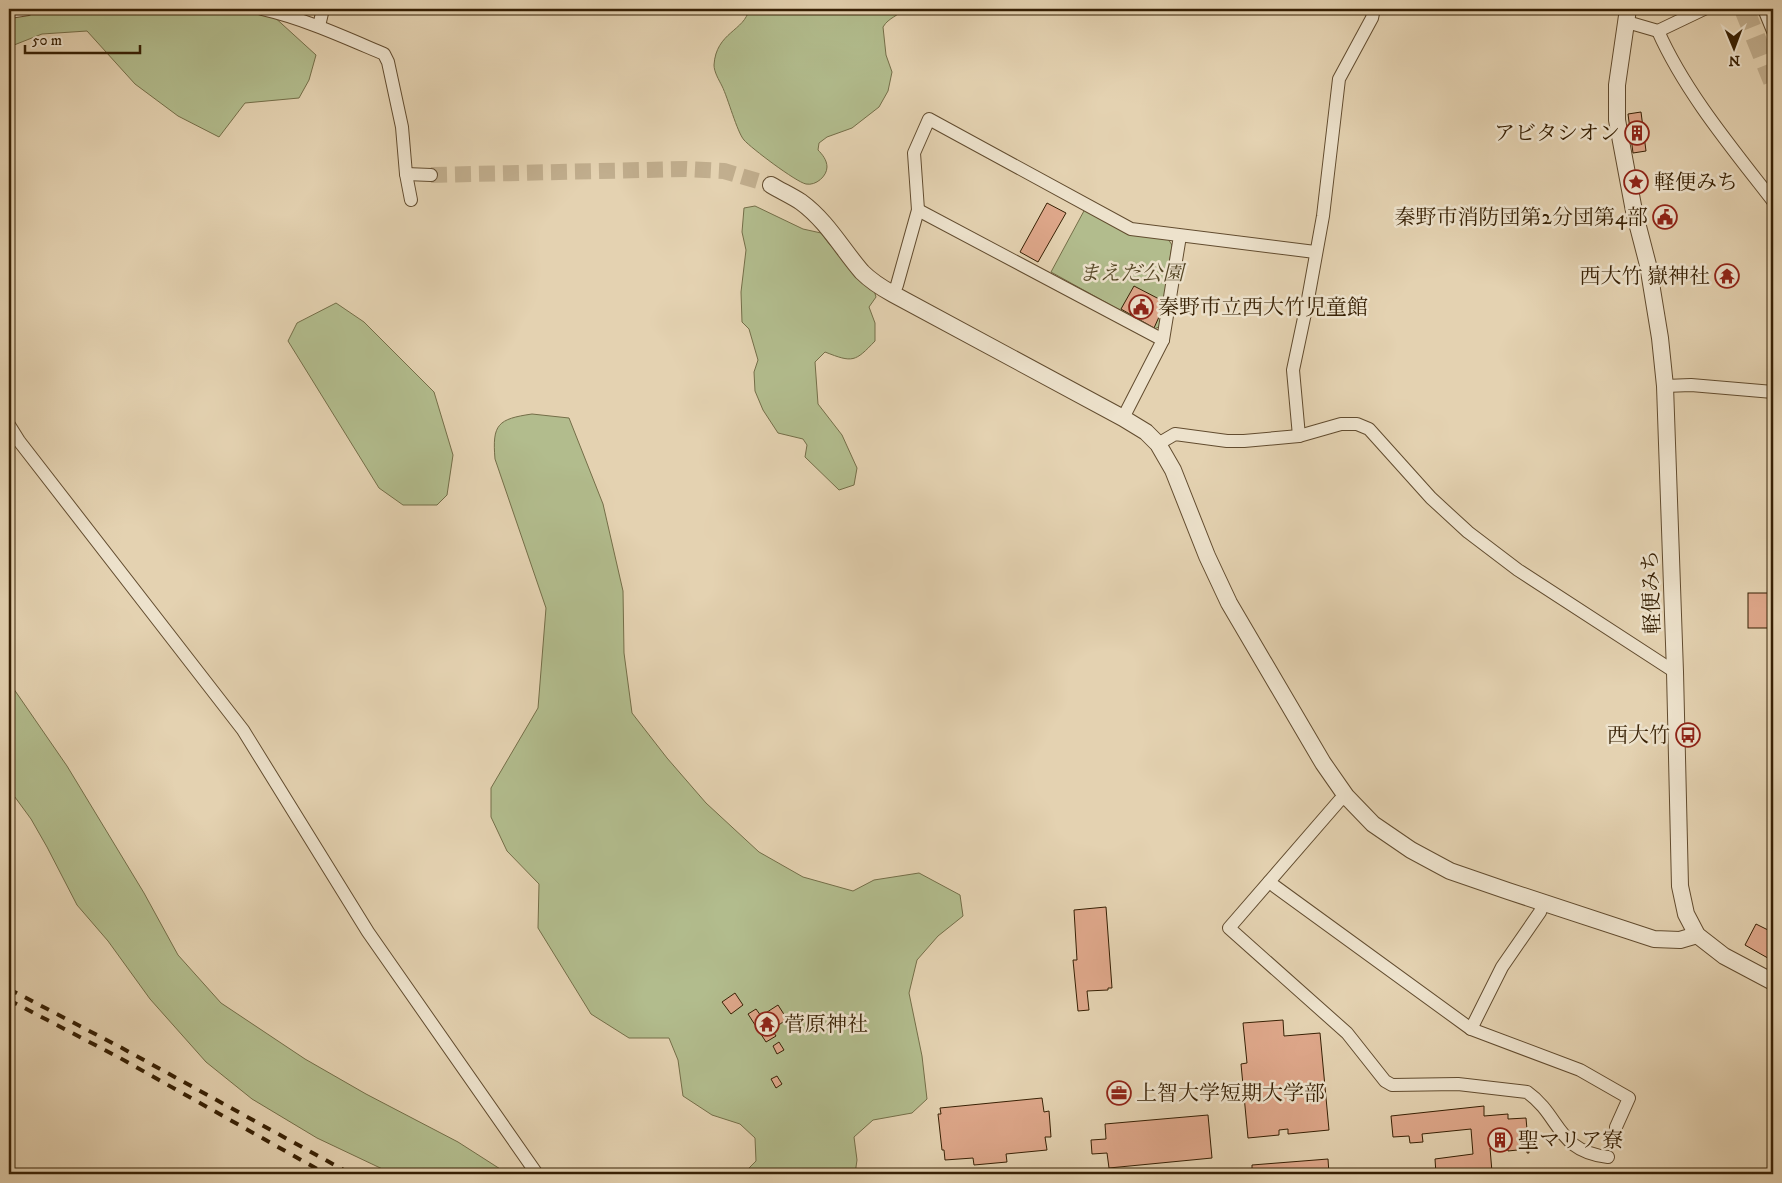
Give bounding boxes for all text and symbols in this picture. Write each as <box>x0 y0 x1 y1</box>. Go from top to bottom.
scale bar <box>25 22 140 54</box>
north arrow <box>1710 22 1760 72</box>
text: 50 m <box>32 31 62 50</box>
text: N <box>1728 51 1740 69</box>
building icon: アビタシオン <box>1624 120 1650 146</box>
place label: アビタシオン <box>1494 121 1620 147</box>
place icon: 軽便みち <box>1623 169 1649 195</box>
place label: 軽便みち <box>1654 170 1738 196</box>
public building icon: 秦野市消防団第2分団第4部 <box>1652 204 1678 230</box>
place label: 秦野市消防団第2分団第4部 <box>1395 205 1648 231</box>
park label: まえだ公園 <box>1079 261 1186 287</box>
temple icon: 西大竹 嶽神社 <box>1714 263 1740 289</box>
place label: 西大竹 嶽神社 <box>1579 264 1710 290</box>
public building icon: 秦野市立西大竹児童館 <box>1128 294 1154 320</box>
place label: 秦野市立西大竹児童館 <box>1158 295 1368 321</box>
street label: 軽便みち <box>1638 550 1666 634</box>
bus stop icon: 西大竹 <box>1675 722 1701 748</box>
place label: 西大竹 <box>1607 723 1670 749</box>
temple icon: 菅原神社 <box>754 1011 780 1037</box>
place label: 菅原神社 <box>784 1012 868 1038</box>
office icon: 上智大学短期大学部 <box>1106 1080 1132 1106</box>
place label: 上智大学短期大学部 <box>1136 1081 1325 1107</box>
building icon: 聖マリア寮 <box>1487 1127 1513 1153</box>
place label: 聖マリア寮 <box>1518 1128 1623 1154</box>

